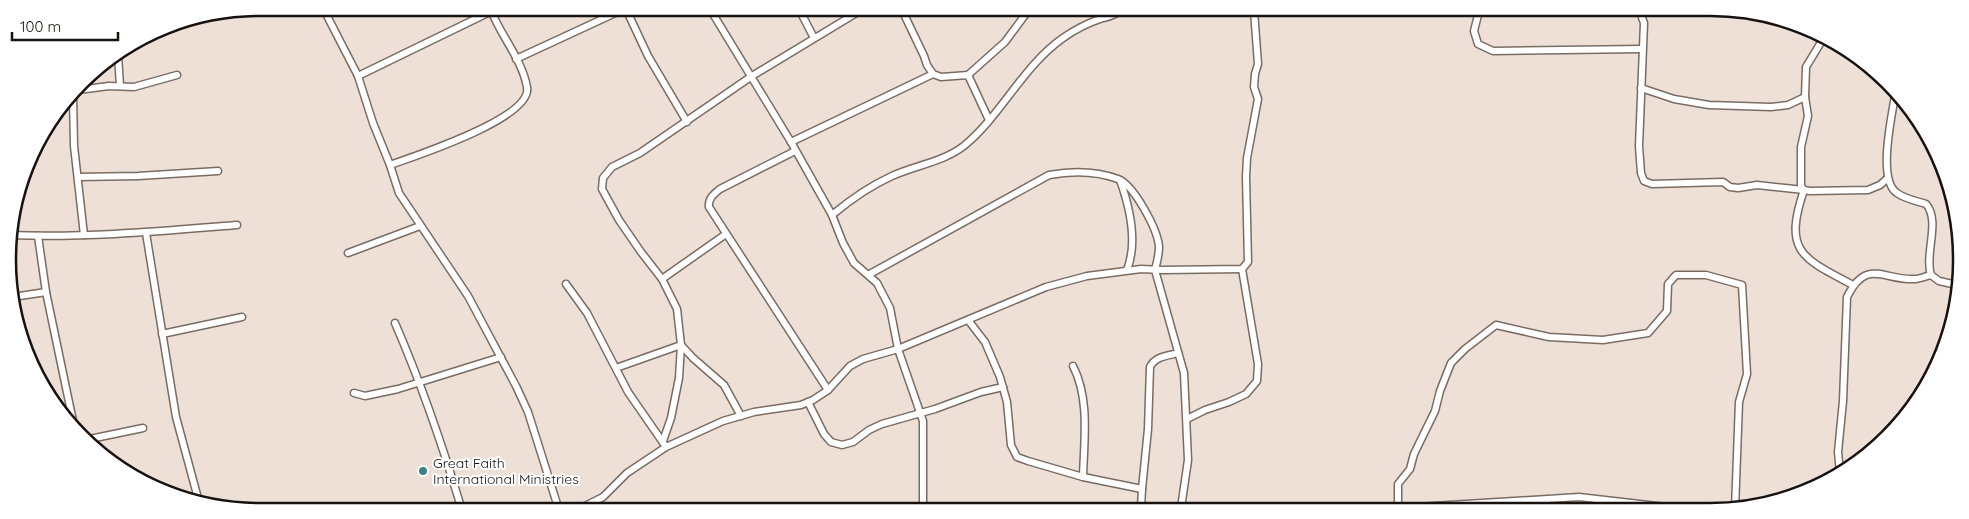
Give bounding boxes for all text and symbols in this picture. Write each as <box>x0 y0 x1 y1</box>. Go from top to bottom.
scale bar <box>12 10 119 42</box>
text: 100 m <box>20 17 61 36</box>
place label: Great Faith International Ministries <box>433 454 579 488</box>
marker: Great Faith International Ministries <box>417 465 429 477</box>

